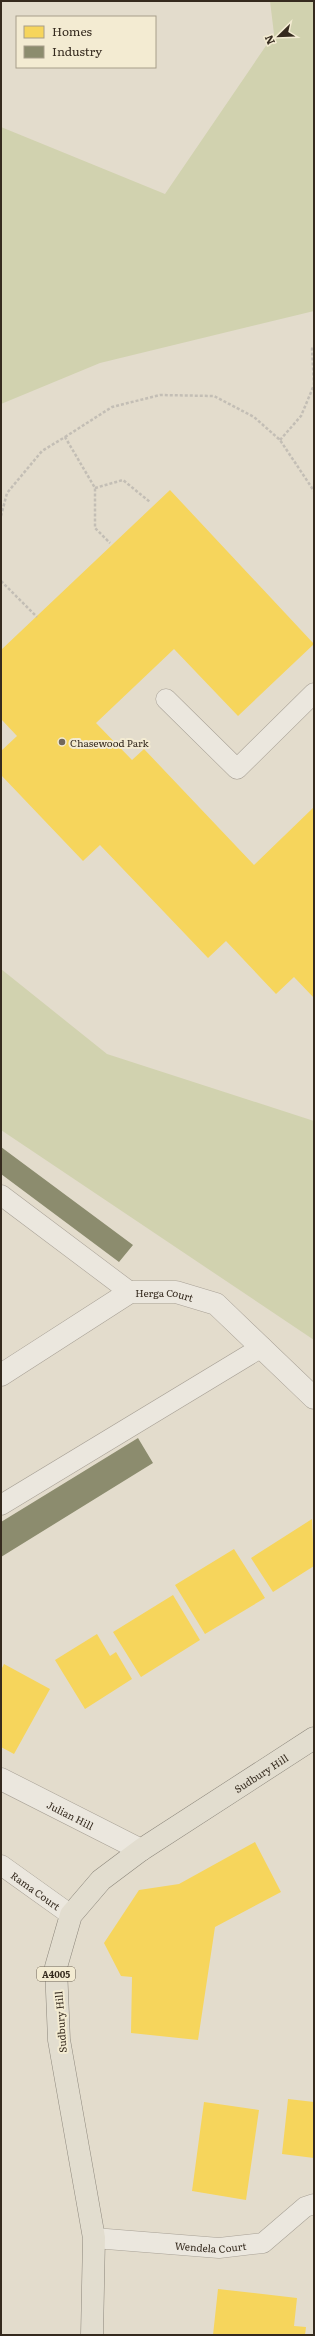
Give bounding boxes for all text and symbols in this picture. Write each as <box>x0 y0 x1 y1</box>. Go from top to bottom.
legend <box>16 16 156 68</box>
north arrow <box>259 16 299 56</box>
text: Homes <box>52 22 92 40</box>
text: N <box>260 33 278 48</box>
text: Industry <box>52 42 102 60</box>
place label: Chasewood Park <box>70 735 150 750</box>
marker: Chasewood Park <box>57 737 67 747</box>
street label: Herga Court <box>135 1284 195 1304</box>
street label: Sudbury Hill <box>231 1749 291 1796</box>
street label: Julian Hill <box>45 1796 97 1833</box>
street label: Rama Court <box>8 1867 64 1913</box>
road number: A4005 <box>37 1967 75 1981</box>
street label: Sudbury Hill <box>50 1990 70 2053</box>
street label: Wendela Court <box>174 2237 247 2256</box>

